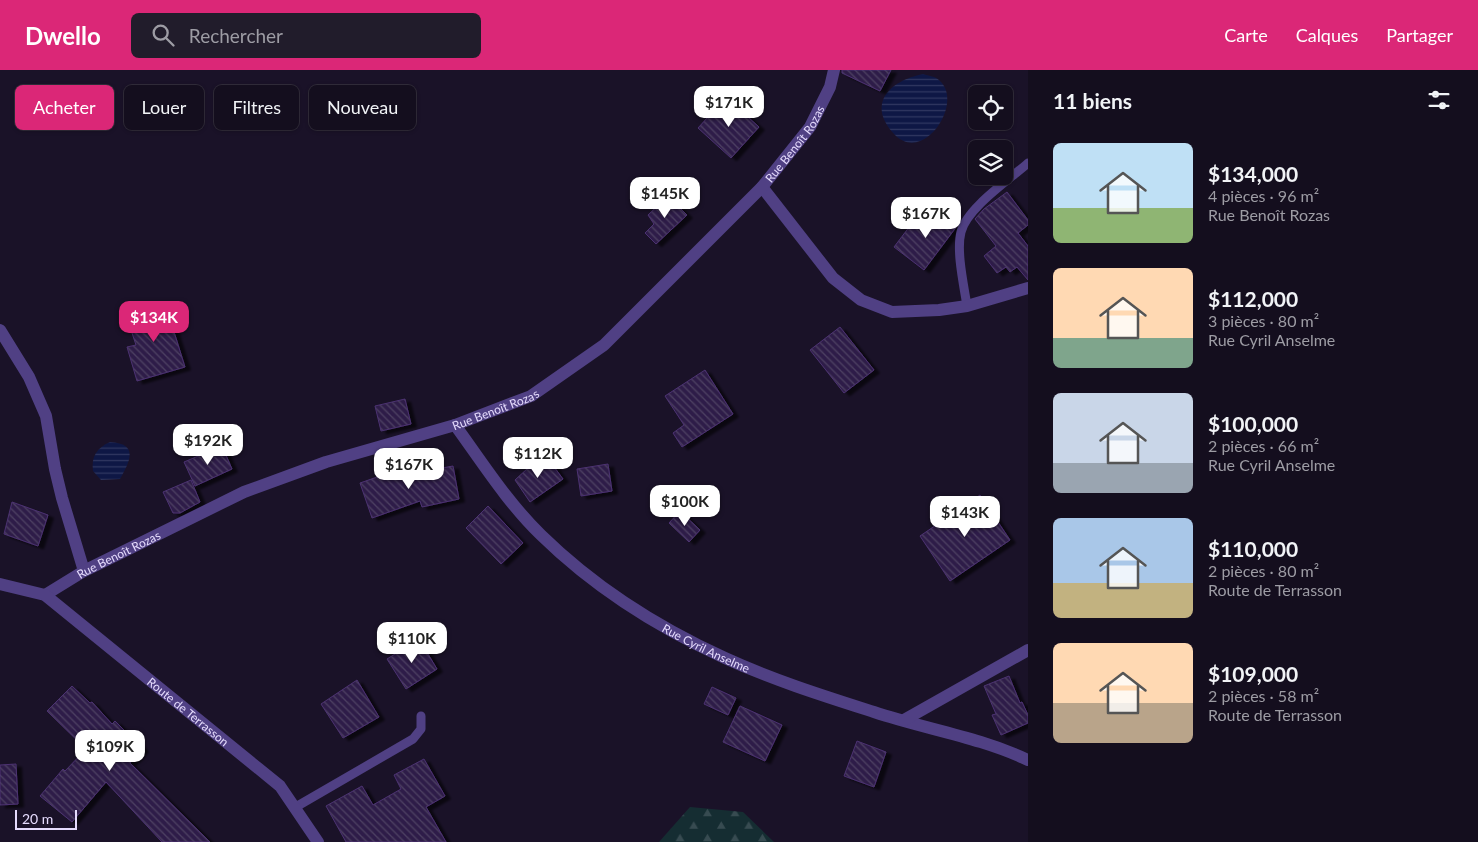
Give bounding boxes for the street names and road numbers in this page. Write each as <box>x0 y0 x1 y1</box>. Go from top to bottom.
street label: Rue Benoît Rozas <box>762 103 827 185</box>
street label: Rue Benoît Rozas <box>450 385 542 433</box>
street label: Rue Benoît Rozas <box>74 527 163 581</box>
street label: Rue Cyril Anselme <box>660 620 752 675</box>
street label: Route de Terrasson <box>145 674 232 749</box>

